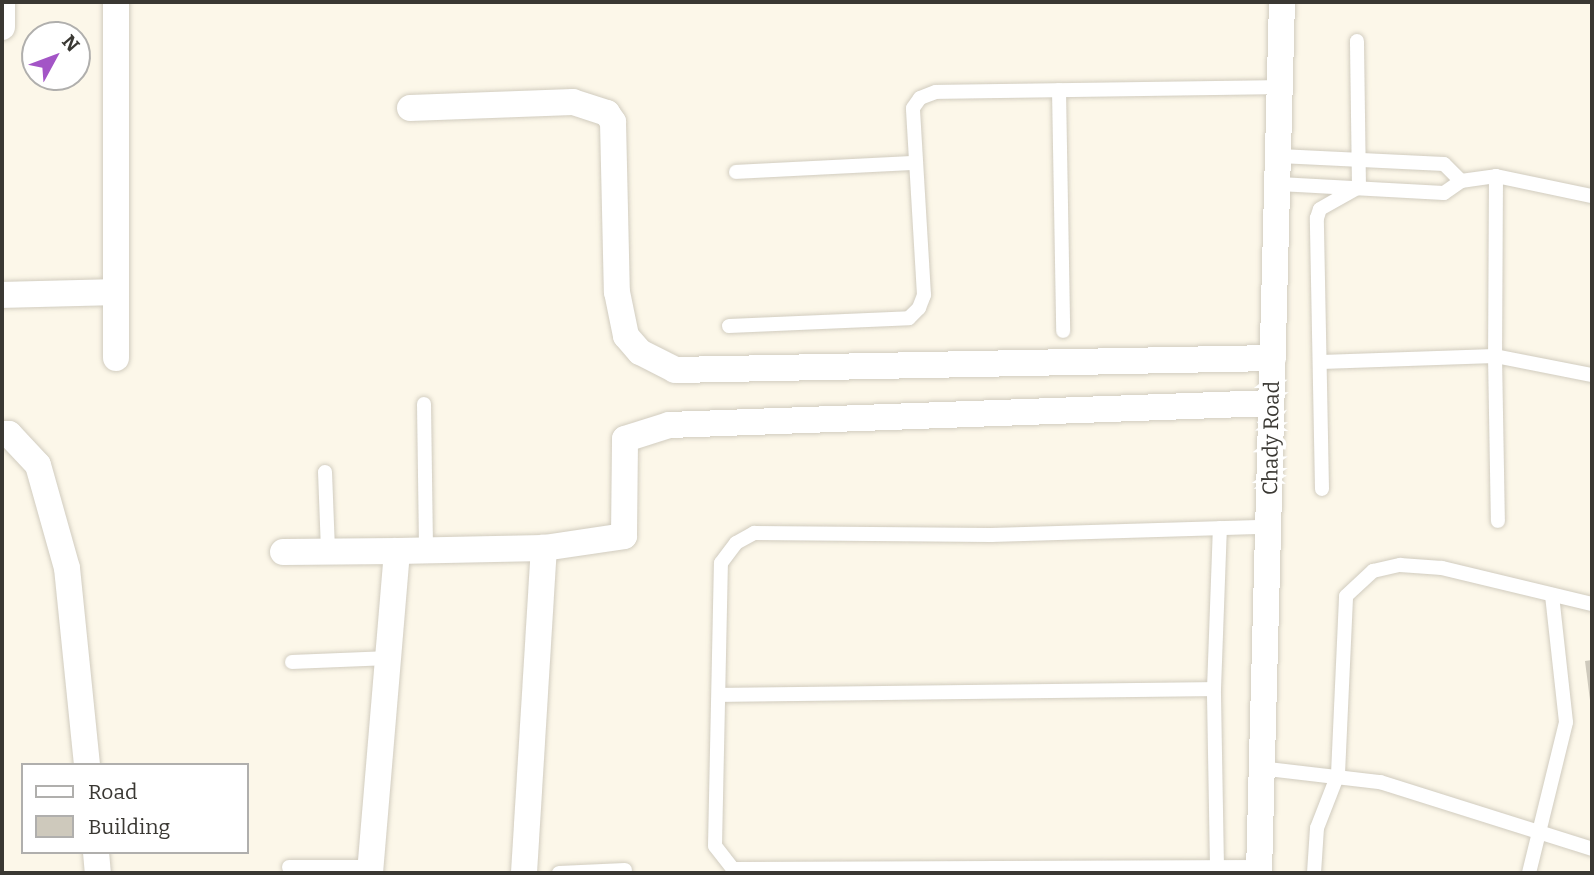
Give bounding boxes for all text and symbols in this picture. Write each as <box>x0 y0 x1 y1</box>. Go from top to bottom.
north arrow <box>21 21 91 91</box>
text: N <box>57 30 84 56</box>
street label: Chady Road <box>1257 381 1285 495</box>
legend <box>21 763 248 854</box>
text: Road <box>88 779 137 805</box>
text: Building <box>88 814 170 840</box>

